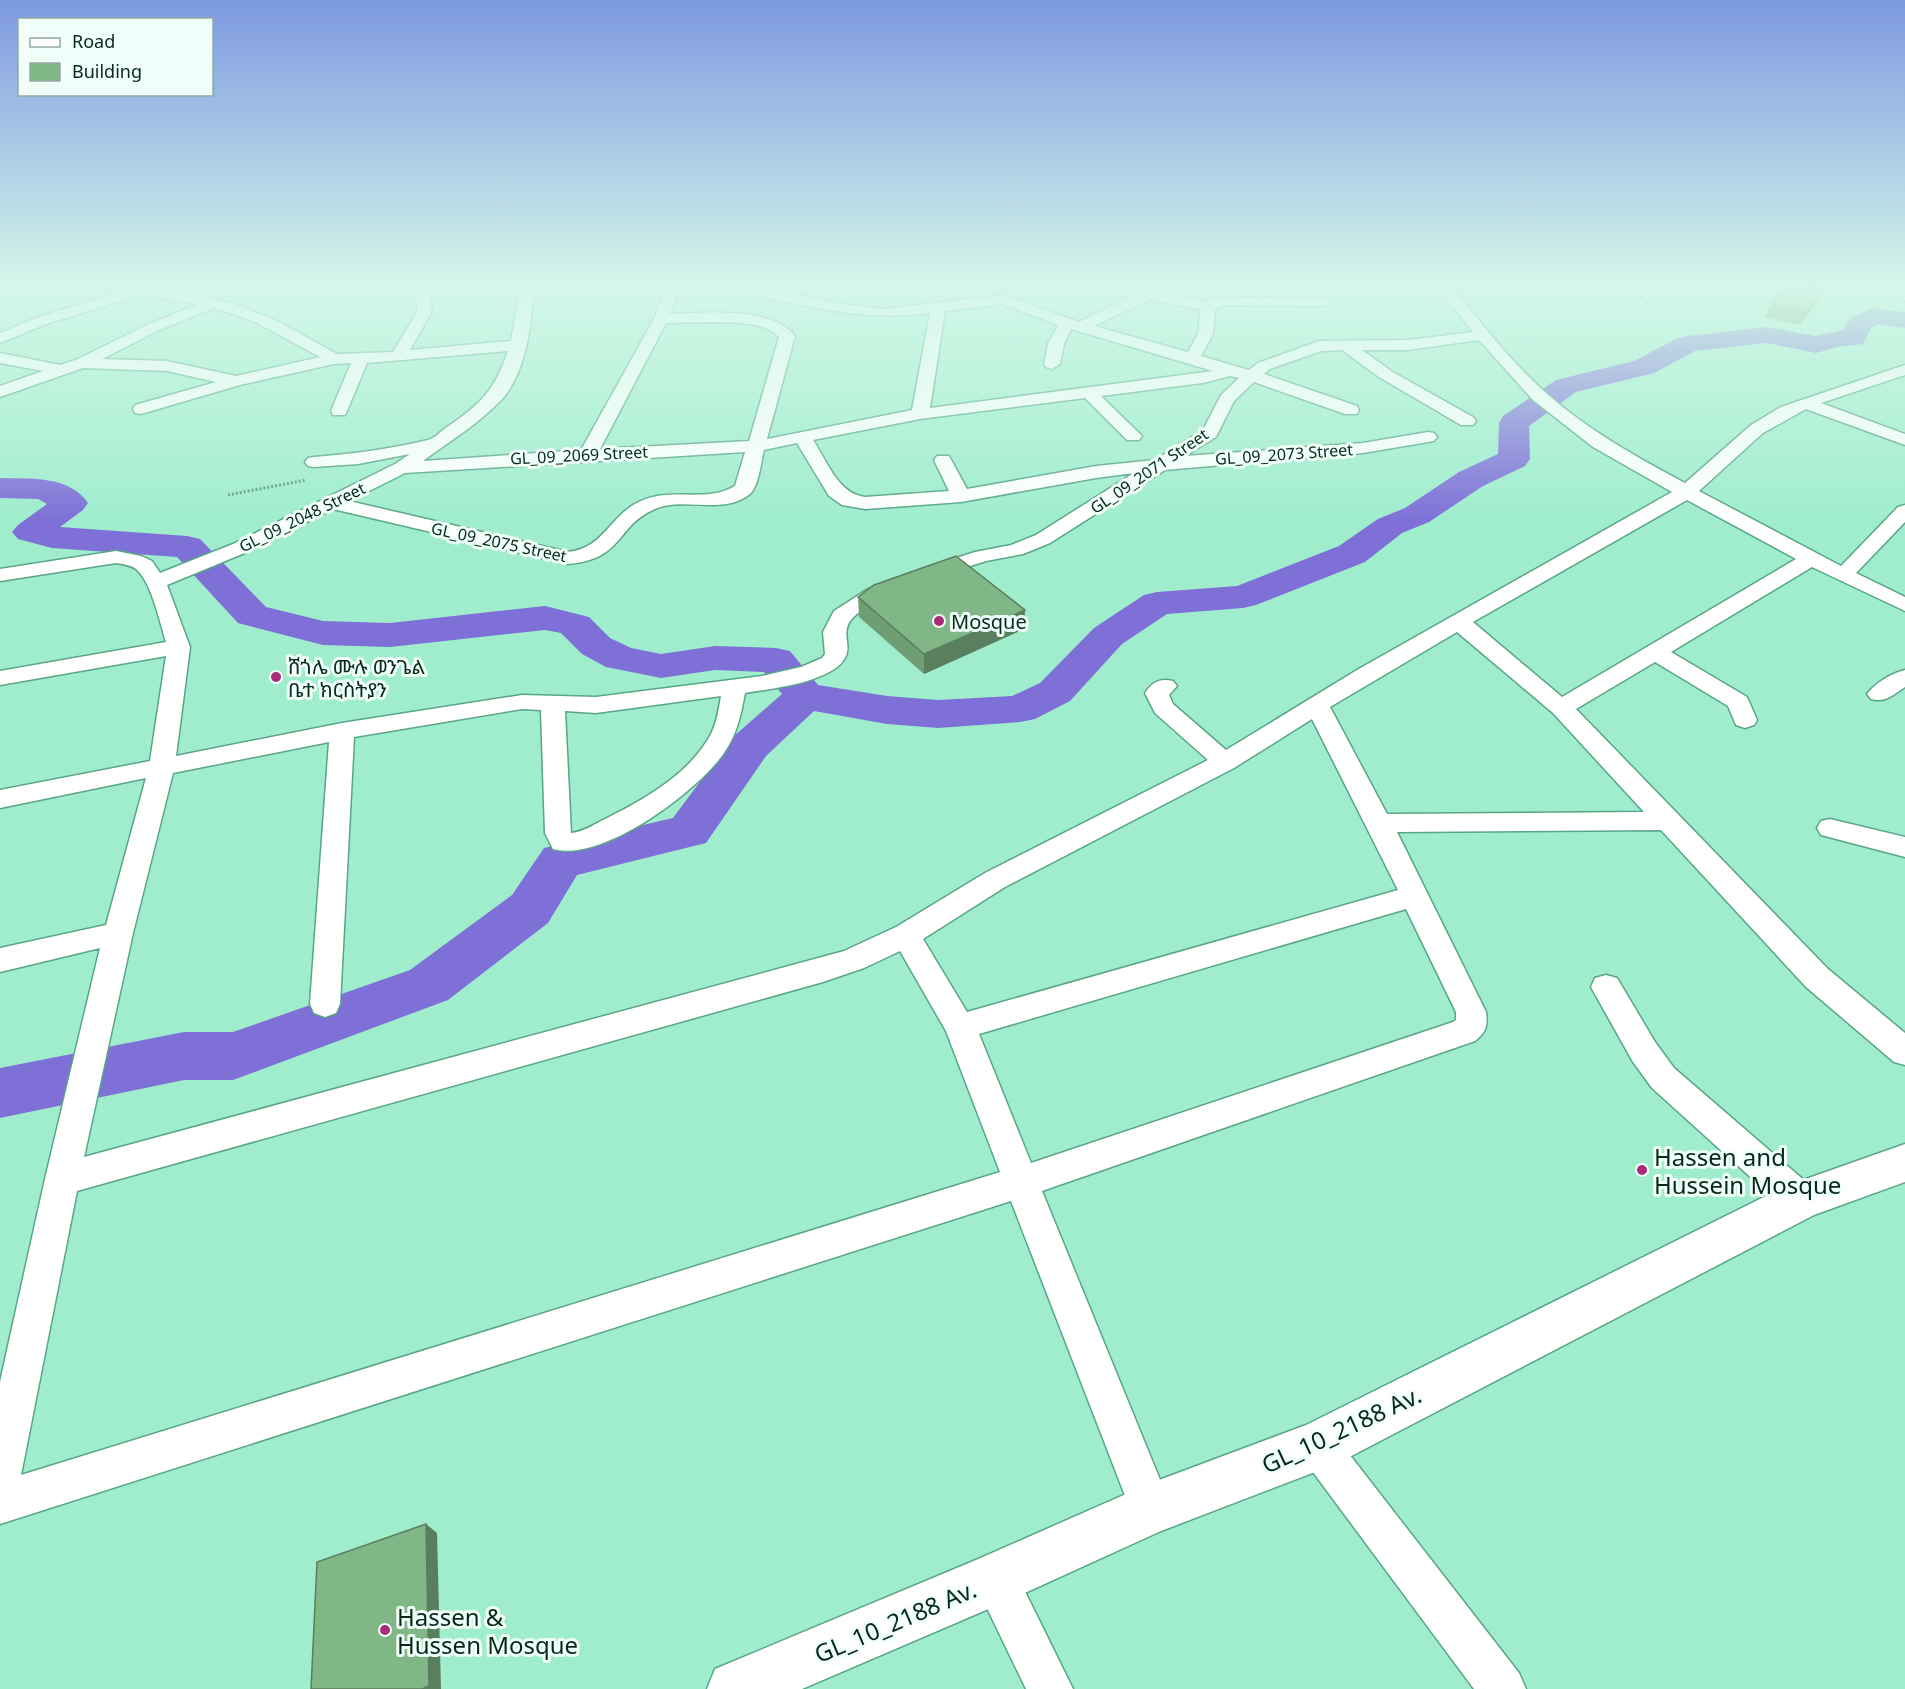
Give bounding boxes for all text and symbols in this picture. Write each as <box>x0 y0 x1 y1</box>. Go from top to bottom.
legend <box>18 18 213 96</box>
text: Road <box>72 29 115 53</box>
text: Building <box>72 59 142 83</box>
street label: GL_09_2071 Street <box>1086 423 1213 519</box>
street label: GL_09_2073 Street <box>1214 438 1354 470</box>
street label: GL_09_2069 Street <box>510 440 649 470</box>
street label: GL_09_2048 Street <box>235 477 369 557</box>
street label: GL_09_2075 Street <box>429 517 569 567</box>
place label: Mosque <box>951 608 1027 635</box>
marker: Mosque <box>932 614 946 628</box>
place label: ሸጎሌ ሙሉ ወንጌል ቤተ ክርስትያን <box>288 653 425 703</box>
marker: ሸጎሌ ሙሉ ወንጌል ቤተ ክርስትያን <box>269 670 283 684</box>
place label: Hassen and Hussein Mosque <box>1654 1140 1841 1201</box>
marker: Hassen and Hussein Mosque <box>1635 1163 1649 1177</box>
street label: GL_10_2188 Av. <box>1256 1377 1426 1481</box>
street label: GL_10_2188 Av. <box>809 1572 981 1670</box>
place label: Hassen & Hussen Mosque <box>397 1600 578 1661</box>
marker: Hassen & Hussen Mosque <box>378 1623 392 1637</box>

